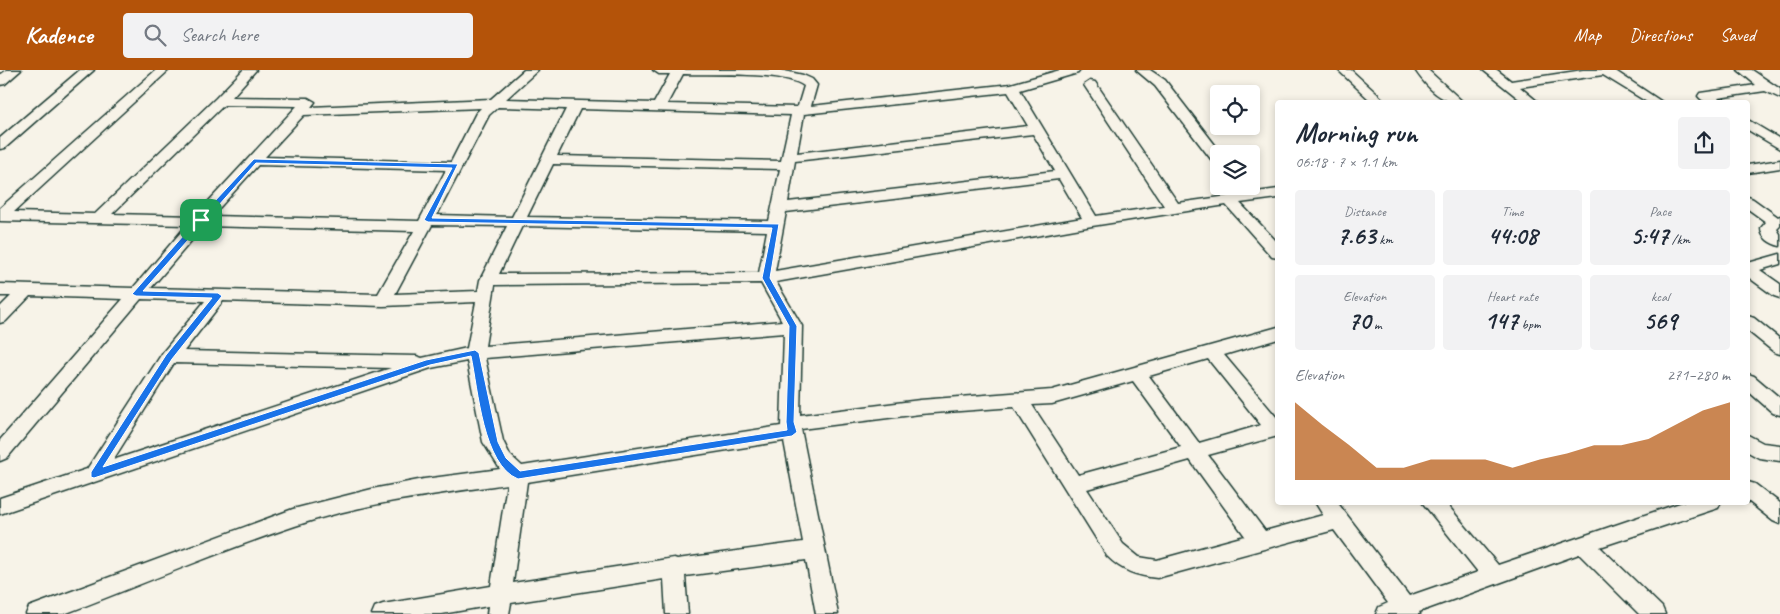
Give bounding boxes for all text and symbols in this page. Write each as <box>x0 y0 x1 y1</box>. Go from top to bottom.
search box <box>123 13 473 58</box>
text: Kadence <box>25 20 93 50</box>
icon: search <box>141 21 169 49</box>
text: Search here <box>181 23 258 47</box>
text: Map <box>1574 24 1601 46</box>
text: Directions <box>1629 24 1692 46</box>
text: Saved <box>1720 24 1755 46</box>
map controls <box>1210 85 1260 195</box>
button: locate <box>1210 85 1260 135</box>
text: Morning run <box>1295 115 1417 150</box>
button: share <box>1678 117 1730 169</box>
button: layers <box>1210 145 1260 195</box>
text: 06:18 · 7 × 1.1 km <box>1295 152 1397 172</box>
pin <box>180 199 222 241</box>
text: Distance <box>1344 203 1386 220</box>
text: Time <box>1502 203 1523 220</box>
text: Pace <box>1649 203 1671 220</box>
icon: arrive <box>187 206 215 234</box>
text: 7.63 <box>1337 220 1376 252</box>
text: 44:08 <box>1488 220 1537 252</box>
text: 5:47 <box>1630 220 1668 252</box>
text: km <box>1376 231 1393 248</box>
text: /km <box>1668 231 1690 248</box>
text: Elevation <box>1343 288 1386 305</box>
text: Heart rate <box>1487 288 1538 305</box>
text: kcal <box>1651 288 1669 305</box>
text: 70 <box>1348 305 1370 337</box>
text: 147 <box>1484 305 1518 337</box>
text: 569 <box>1643 305 1677 337</box>
text: m <box>1370 316 1382 333</box>
text: bpm <box>1518 316 1541 333</box>
text: Elevation <box>1295 365 1344 385</box>
text: 271–280 m <box>1667 365 1730 385</box>

